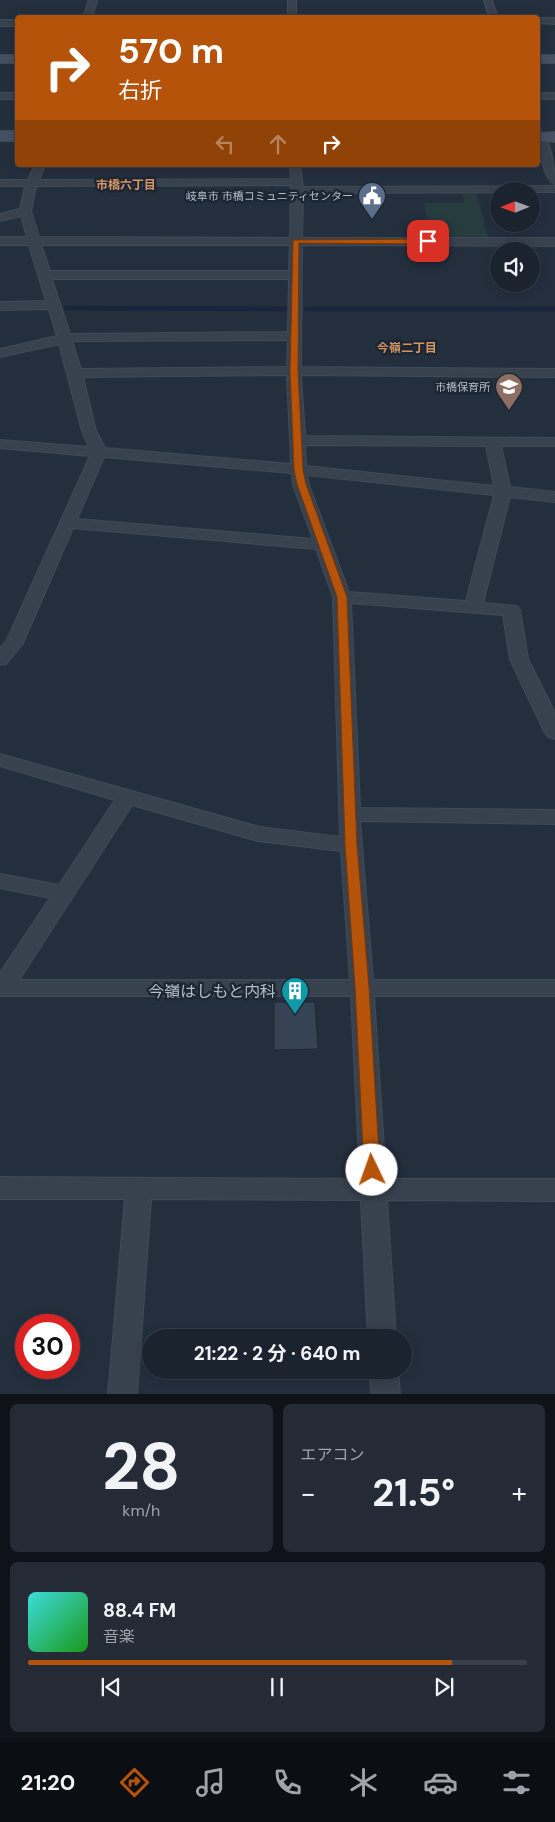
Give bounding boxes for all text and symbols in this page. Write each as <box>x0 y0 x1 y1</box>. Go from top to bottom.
text: 570 m <box>118 28 224 74</box>
icon: right <box>35 35 100 100</box>
text: 右折 <box>118 76 162 105</box>
icon: left <box>211 130 239 158</box>
icon: ahead <box>264 130 292 158</box>
icon: right <box>317 130 345 158</box>
district label: 市橋六丁目 <box>96 177 156 193</box>
public building icon: 岐阜市 市橋コミュニティセンター <box>357 181 387 220</box>
north arrow <box>490 182 540 232</box>
map controls <box>490 182 540 292</box>
place label: 岐阜市 市橋コミュニティセンター <box>186 189 353 203</box>
pin <box>407 220 449 262</box>
icon: arrive <box>414 227 442 255</box>
button: sound <box>490 242 540 292</box>
district label: 今嶺二丁目 <box>377 340 437 356</box>
school or university icon: 市橋保育所 <box>494 372 524 411</box>
place label: 市橋保育所 <box>435 380 491 394</box>
building icon: 今嶺はしもと内科 <box>280 976 310 1015</box>
place label: 今嶺はしもと内科 <box>148 981 276 1002</box>
position arrow <box>345 1143 397 1195</box>
speed limit sign: 30 <box>15 1314 80 1379</box>
text: 21:22 · 2 分 · 640 m <box>194 1341 360 1366</box>
text: 28 <box>102 1425 180 1509</box>
text: エアコン <box>301 1444 365 1465</box>
text: 21.5° <box>372 1468 455 1518</box>
text: − <box>301 1475 316 1512</box>
text: + <box>512 1475 527 1512</box>
text: km/h <box>122 1500 160 1521</box>
text: 88.4 FM <box>103 1598 176 1623</box>
text: 音楽 <box>103 1626 135 1647</box>
icon: previous <box>97 1673 125 1701</box>
icon: pause <box>263 1673 291 1701</box>
icon: next <box>430 1673 458 1701</box>
icon: directions <box>117 1765 152 1800</box>
icon: music <box>193 1765 228 1800</box>
icon: phone <box>270 1765 305 1800</box>
icon: climate <box>346 1765 381 1800</box>
icon: car <box>423 1765 458 1800</box>
icon: filters <box>499 1765 534 1800</box>
text: 21:20 <box>21 1768 75 1797</box>

